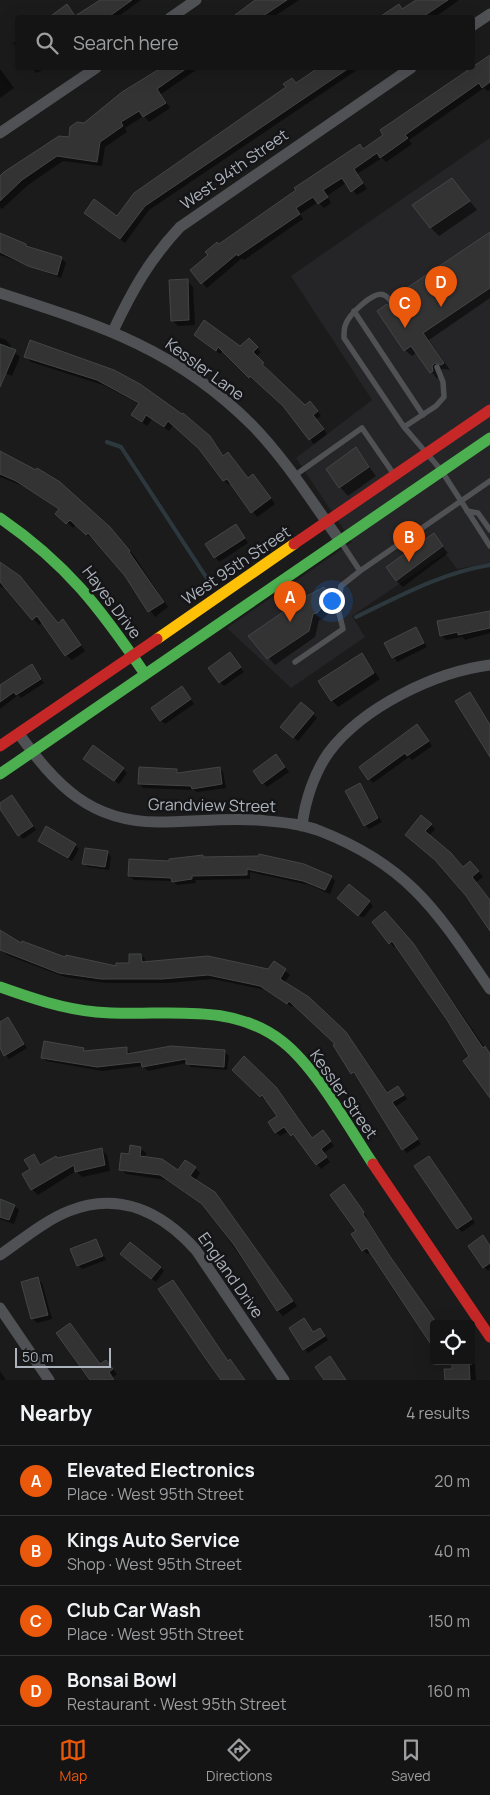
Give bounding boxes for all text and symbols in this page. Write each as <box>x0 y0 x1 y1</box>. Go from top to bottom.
search box <box>15 15 475 70</box>
icon: search <box>33 29 61 57</box>
text: Search here <box>73 30 179 56</box>
street label: West 94th Street <box>176 124 292 214</box>
pin: D <box>425 266 457 307</box>
pin: C <box>389 287 421 328</box>
street label: Kessler Lane <box>161 333 249 405</box>
street label: West 95th Street <box>177 520 295 610</box>
pin: B <box>393 521 425 562</box>
street label: Hayes Drive <box>77 561 147 643</box>
pin: A <box>274 581 306 622</box>
your location <box>319 588 345 614</box>
street label: Grandview Street <box>148 793 276 817</box>
street label: Kessler Street <box>305 1045 383 1143</box>
street label: England Drive <box>193 1228 269 1322</box>
map controls <box>430 1320 475 1365</box>
button: locate <box>430 1320 475 1365</box>
scale bar <box>15 1345 111 1368</box>
text: 50 m <box>22 1347 53 1366</box>
text: Nearby <box>20 1399 92 1427</box>
text: 4 results <box>406 1402 470 1424</box>
text: Elevated Electronics <box>67 1457 255 1483</box>
text: A <box>31 1470 41 1492</box>
text: 20 m <box>434 1470 470 1492</box>
text: Place · West 95th Street <box>67 1483 244 1505</box>
text: Kings Auto Service <box>67 1527 240 1553</box>
text: B <box>31 1540 41 1562</box>
text: 40 m <box>434 1540 470 1562</box>
text: Shop · West 95th Street <box>67 1553 242 1575</box>
text: Club Car Wash <box>67 1597 201 1623</box>
text: C <box>30 1610 42 1632</box>
text: 150 m <box>428 1610 470 1632</box>
text: Place · West 95th Street <box>67 1623 244 1645</box>
text: Bonsai Bowl <box>67 1667 177 1693</box>
text: D <box>30 1680 42 1702</box>
text: 160 m <box>427 1680 470 1702</box>
text: Restaurant · West 95th Street <box>67 1693 287 1715</box>
tab: Map <box>59 1736 87 1785</box>
tab: Directions <box>206 1736 272 1785</box>
tab: Saved <box>391 1736 431 1785</box>

